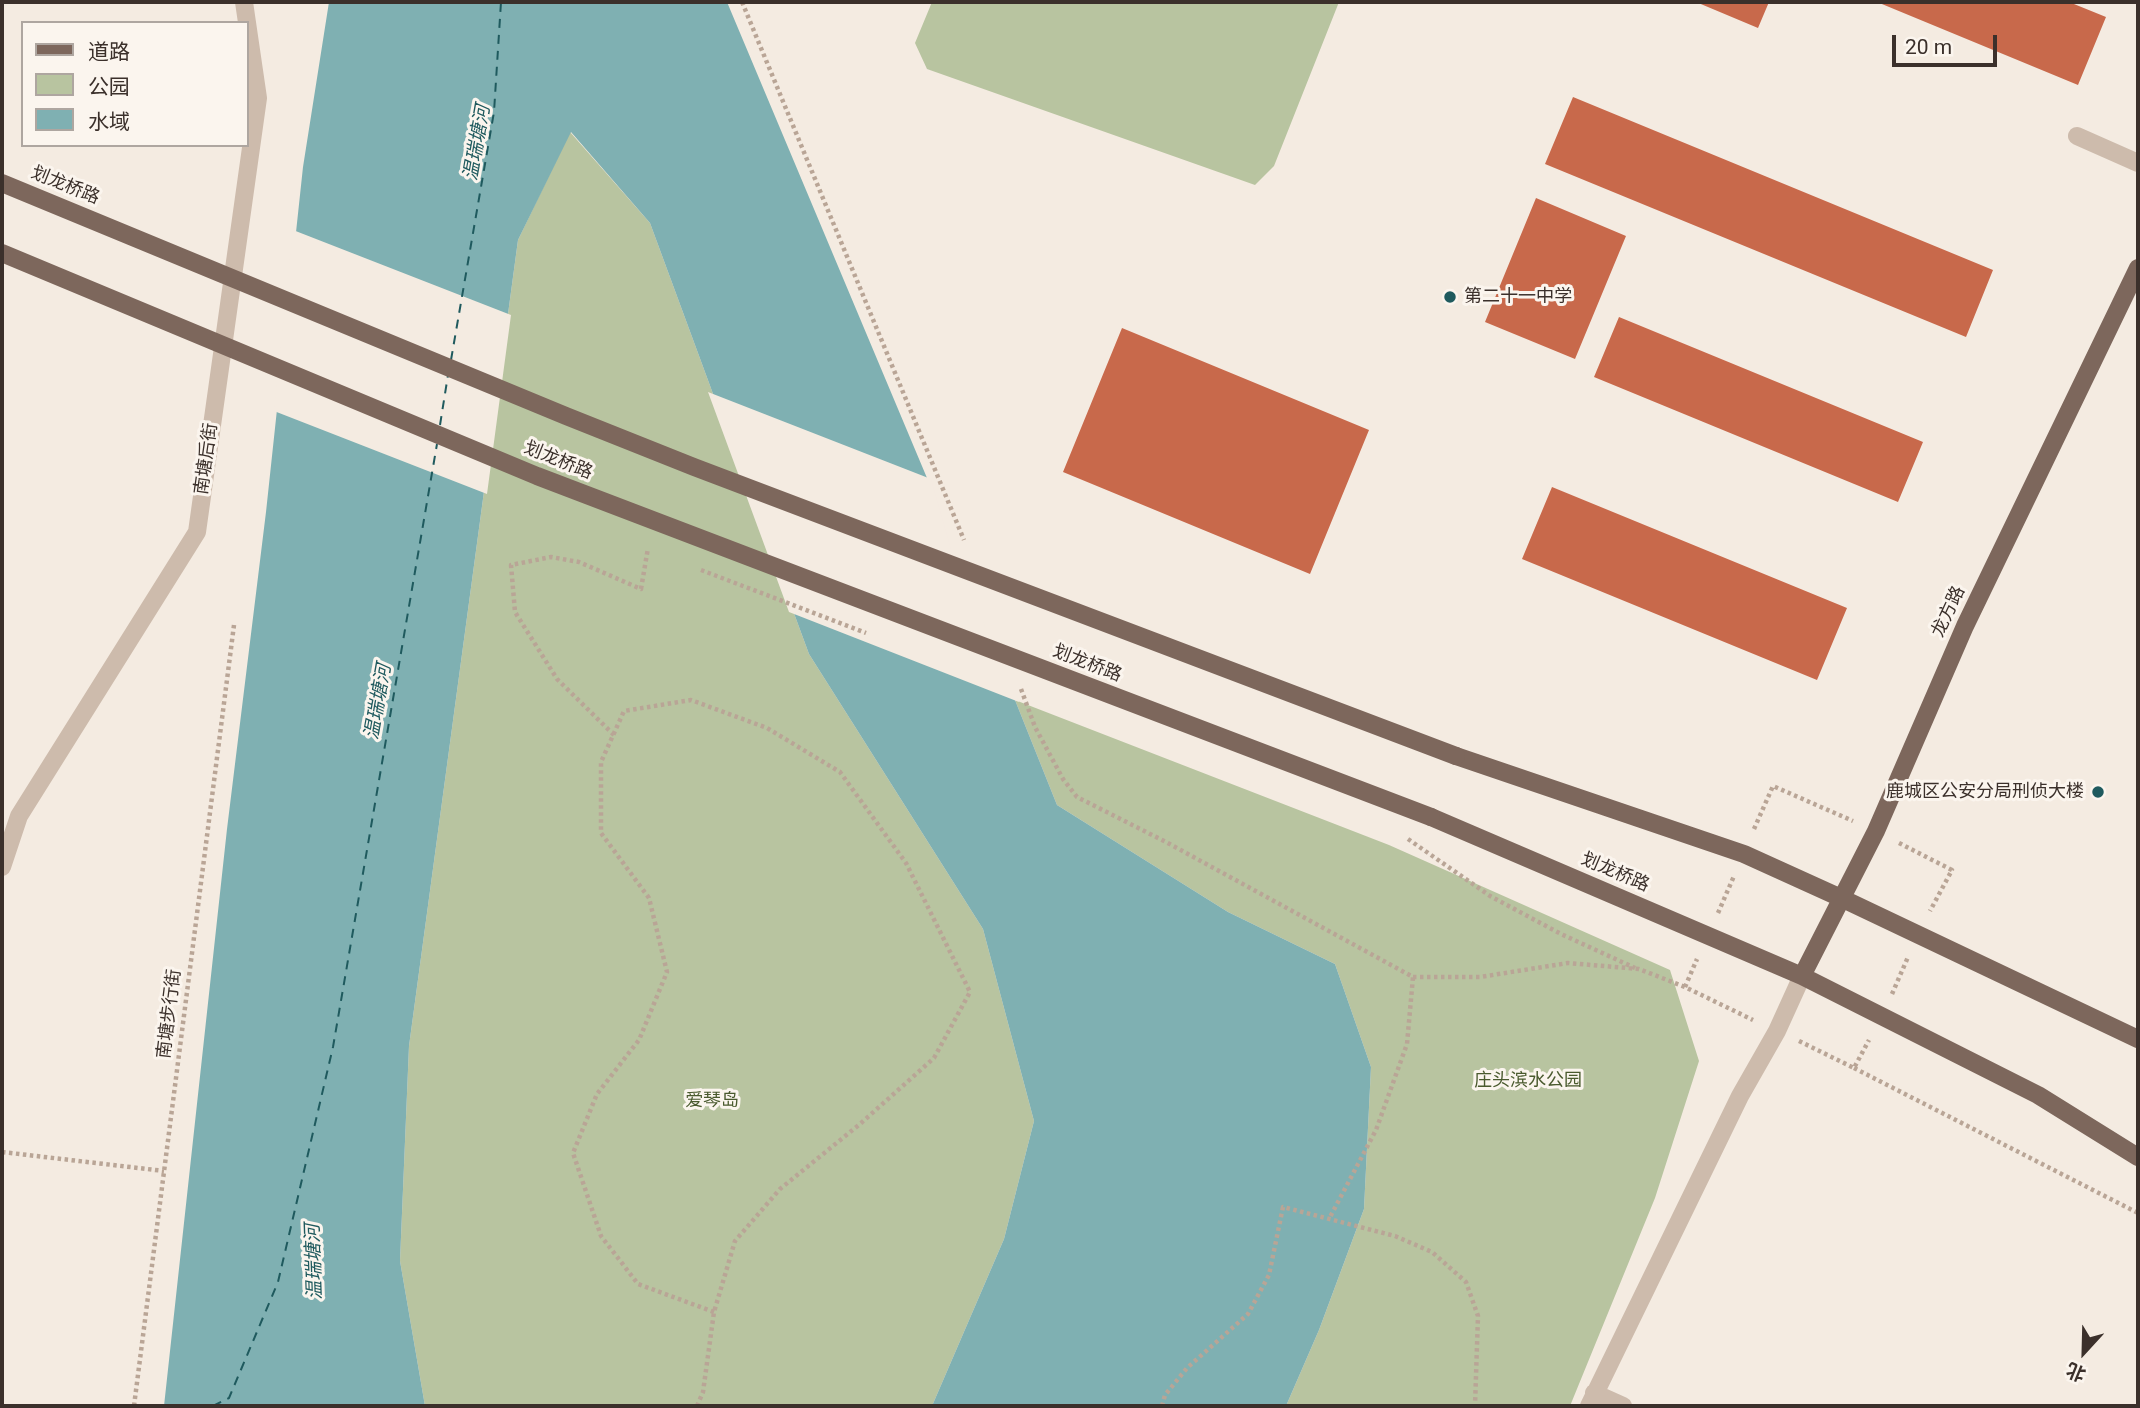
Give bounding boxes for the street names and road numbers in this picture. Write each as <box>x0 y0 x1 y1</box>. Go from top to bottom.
street label: 划龙桥路 <box>28 163 102 209</box>
street label: 南塘后街 <box>191 422 223 496</box>
street label: 划龙桥路 <box>521 438 595 484</box>
street label: 龙方路 <box>1928 583 1970 641</box>
street label: 划龙桥路 <box>1050 641 1124 687</box>
street label: 划龙桥路 <box>1578 849 1652 897</box>
street label: 南塘步行街 <box>154 968 186 1060</box>

